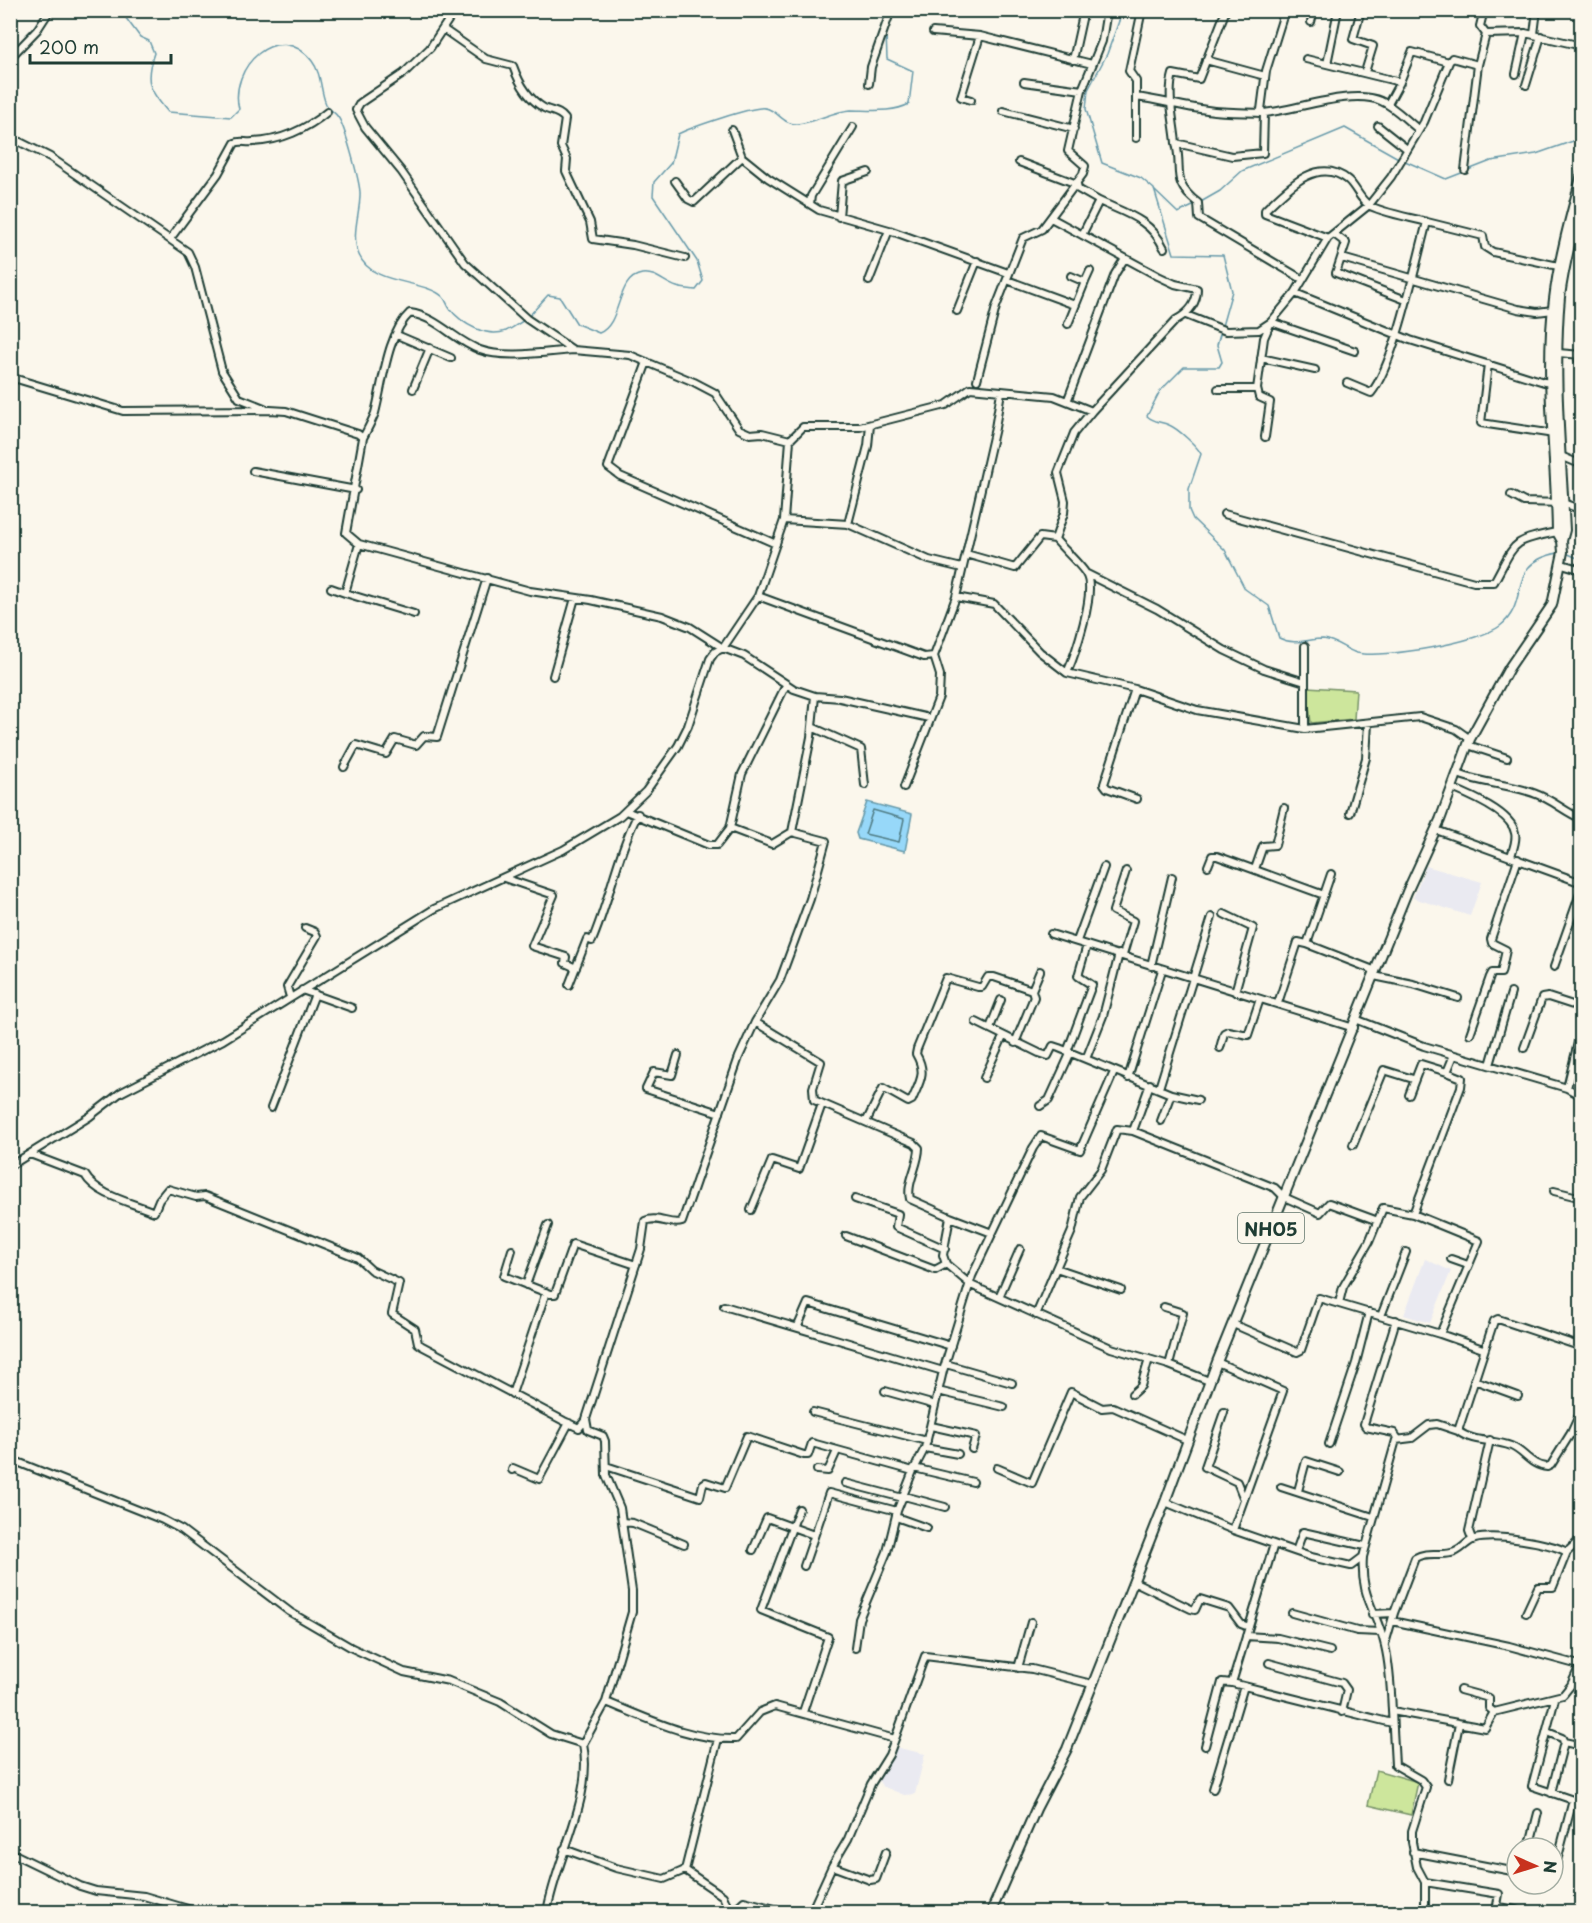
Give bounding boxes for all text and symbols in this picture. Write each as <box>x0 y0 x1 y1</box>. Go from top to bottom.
scale bar <box>30 27 171 65</box>
text: 200 m <box>39 33 99 60</box>
road number: NH05 <box>1238 1213 1304 1243</box>
north arrow <box>1505 1836 1565 1896</box>
text: N <box>1539 1860 1563 1874</box>

